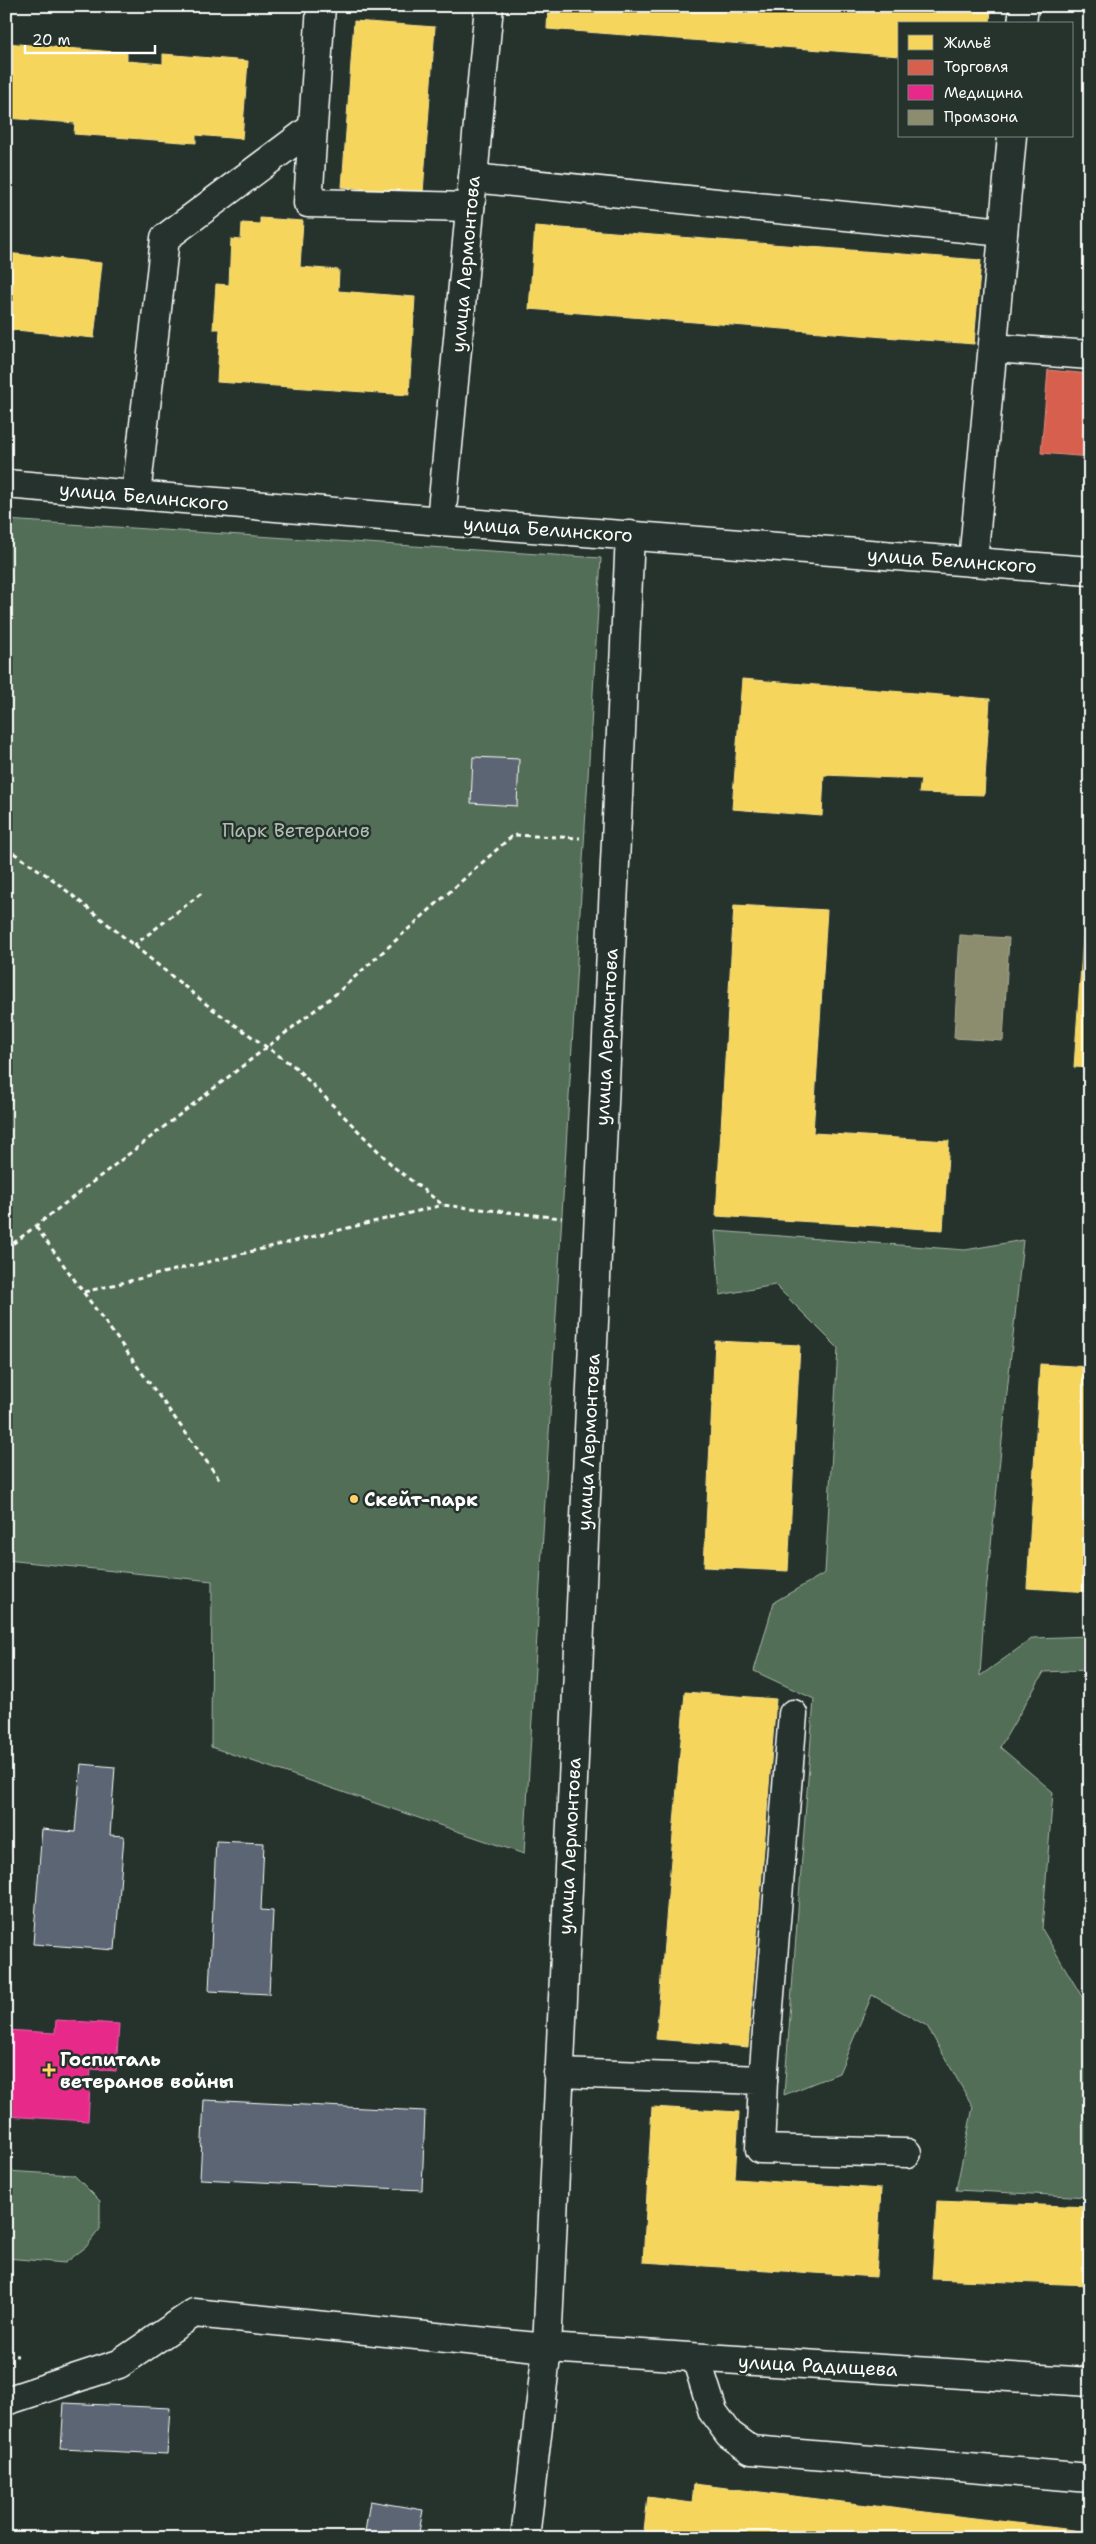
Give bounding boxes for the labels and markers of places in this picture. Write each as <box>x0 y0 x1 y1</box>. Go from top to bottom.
place label: Скейт-парк <box>364 1487 478 1512</box>
marker: Скейт-парк <box>348 1493 360 1505</box>
place label: Госпиталь ветеранов войны <box>60 2047 234 2094</box>
marker: Госпиталь ветеранов войны <box>42 2063 56 2077</box>

